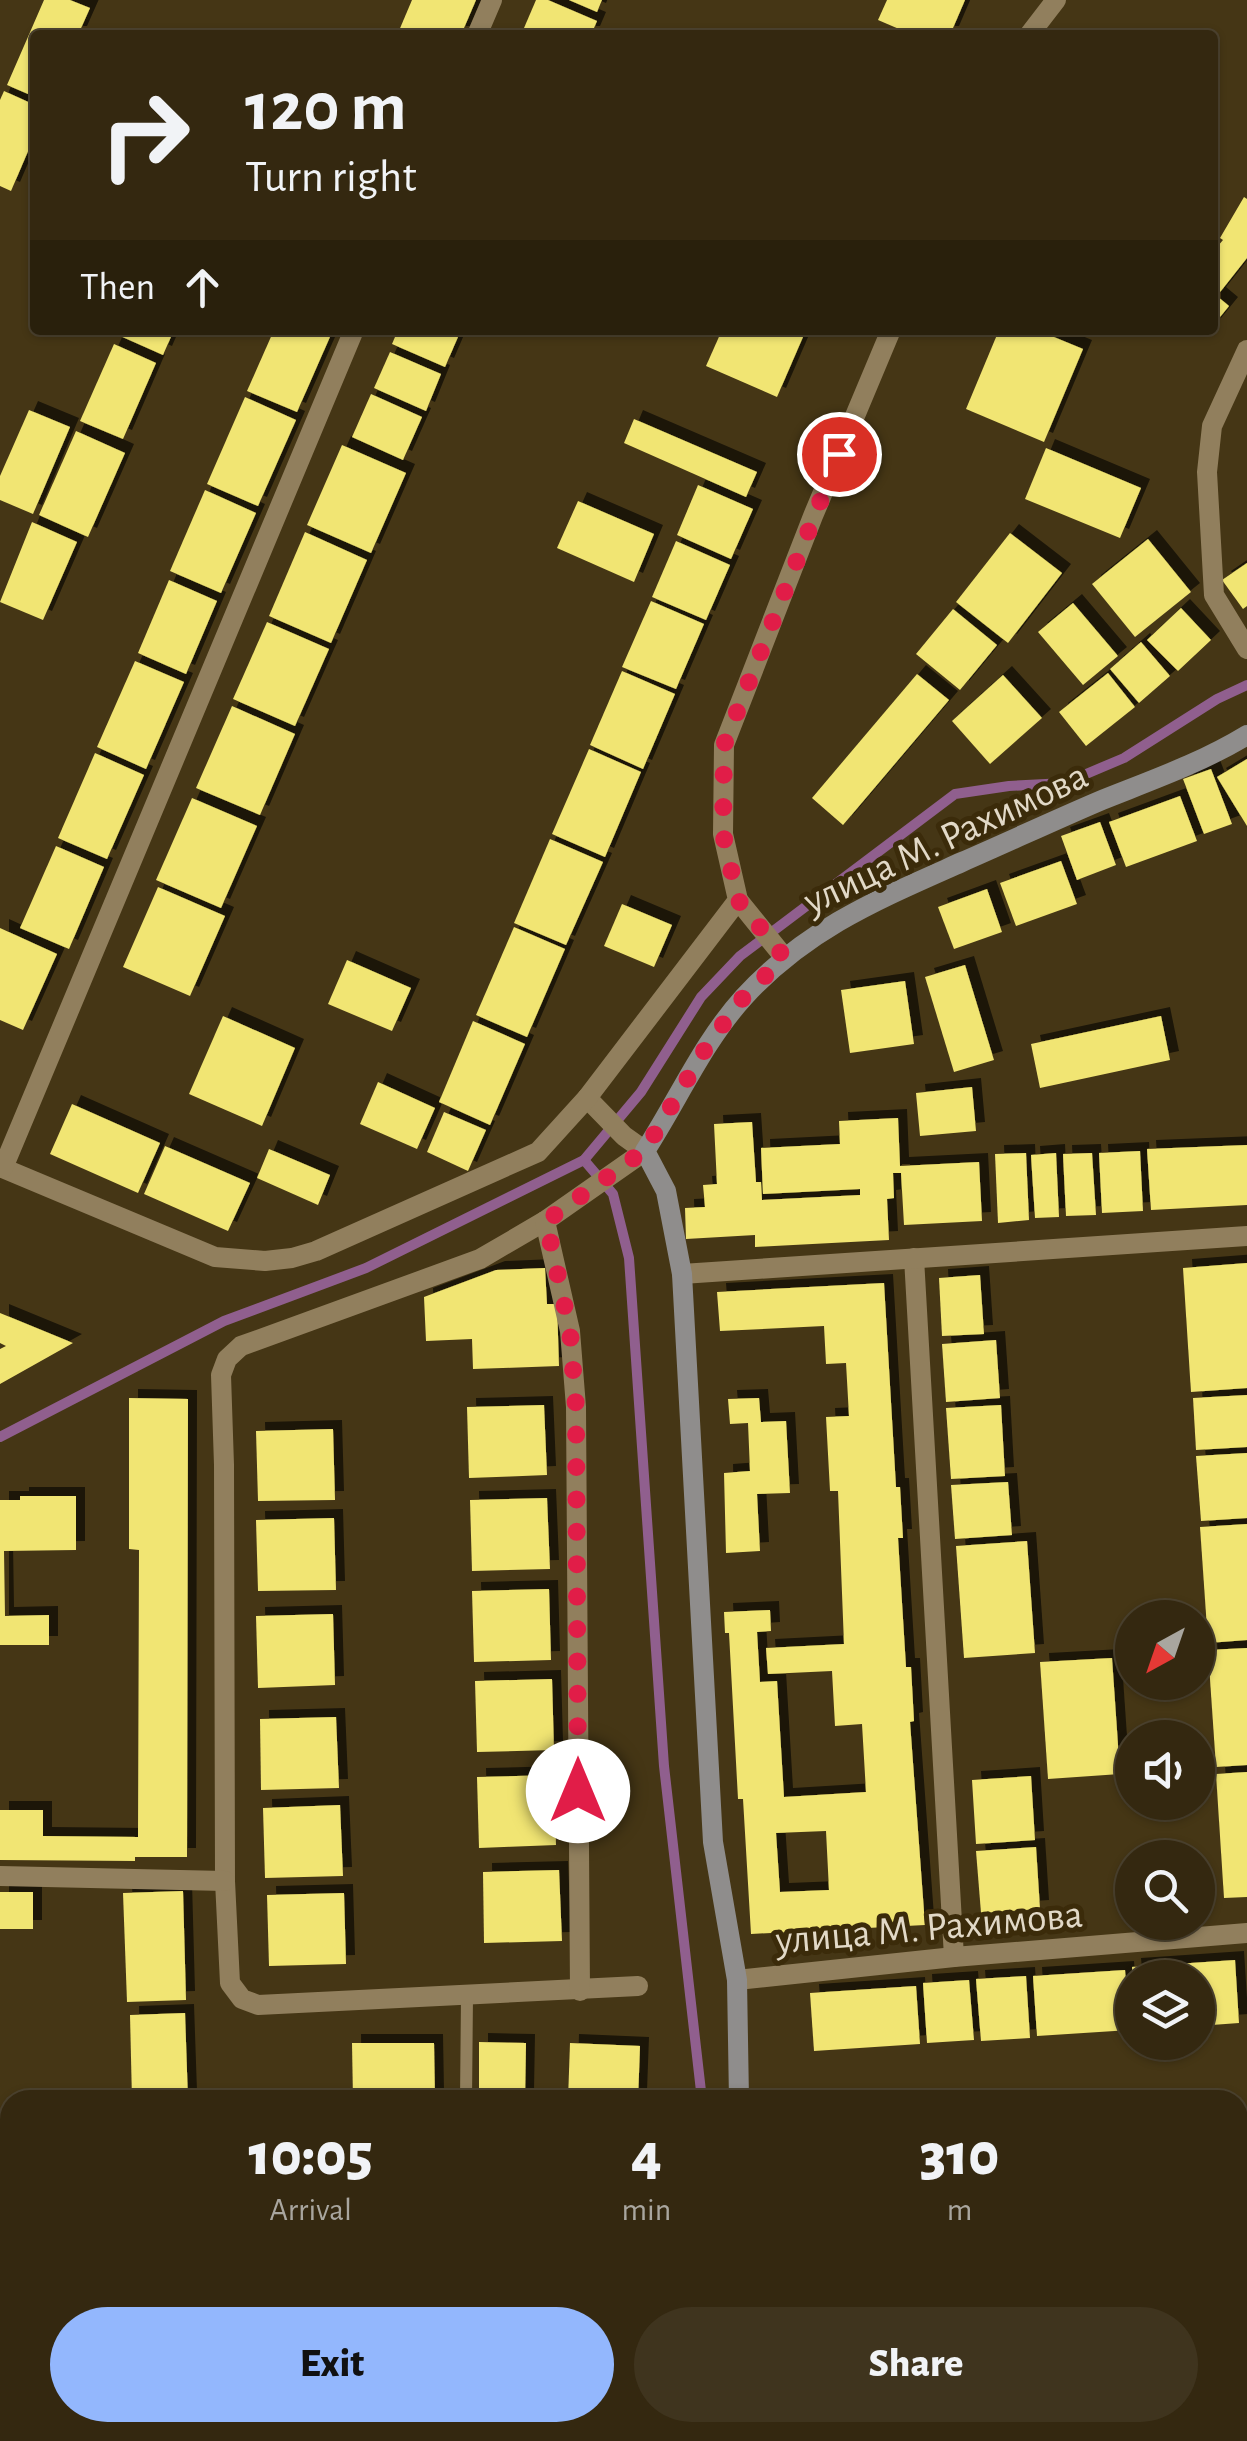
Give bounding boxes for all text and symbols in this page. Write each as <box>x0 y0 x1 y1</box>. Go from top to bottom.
icon: right <box>80 70 210 200</box>
text: 120 m <box>245 73 407 143</box>
text: Turn right <box>245 155 417 200</box>
icon: ahead <box>175 260 230 315</box>
text: Then <box>80 269 155 307</box>
pin <box>797 412 882 497</box>
icon: arrive <box>812 427 867 482</box>
street label: улица М. Рахимова <box>797 756 1094 922</box>
north arrow <box>1115 1600 1215 1700</box>
map controls <box>1115 1600 1215 2060</box>
button: sound <box>1115 1720 1215 1820</box>
position arrow <box>526 1739 630 1843</box>
button: search <box>1115 1840 1215 1940</box>
street label: улица М. Рахимова <box>773 1895 1084 1961</box>
button: layers <box>1115 1960 1215 2060</box>
text: 10:05 <box>249 2126 373 2186</box>
text: 4 <box>631 2126 662 2186</box>
text: 310 <box>920 2126 999 2186</box>
text: Arrival <box>270 2194 352 2226</box>
text: min <box>621 2194 671 2226</box>
text: m <box>947 2194 972 2226</box>
button: Exit <box>50 2307 614 2422</box>
button: Share <box>634 2307 1198 2422</box>

